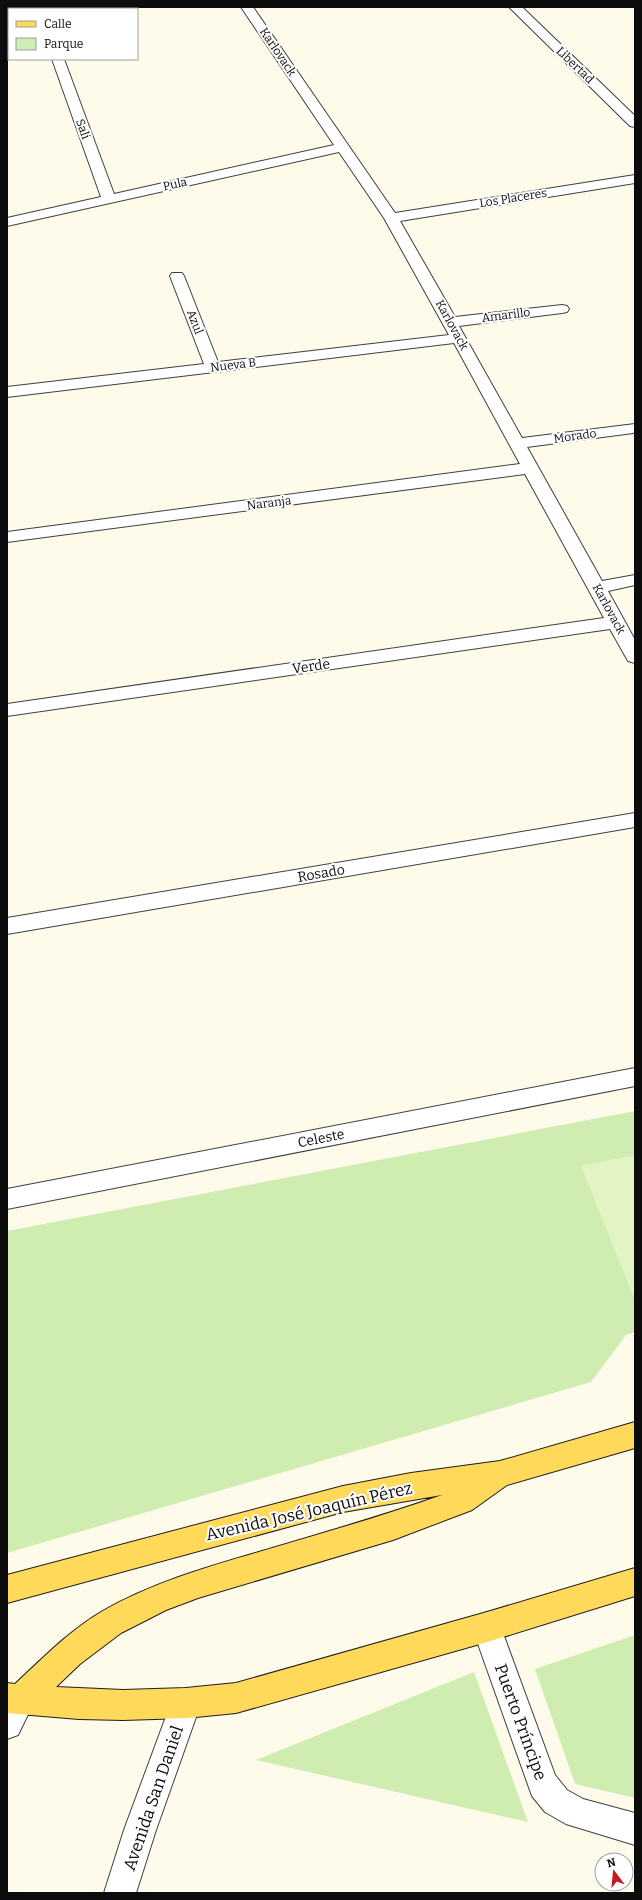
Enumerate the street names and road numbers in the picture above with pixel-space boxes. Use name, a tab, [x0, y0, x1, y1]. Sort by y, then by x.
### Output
street label: Karlovack	[257, 25, 299, 79]
street label: Libertad	[553, 44, 597, 86]
street label: Sali	[73, 117, 93, 141]
street label: Pula	[162, 174, 189, 194]
street label: Los Placeres	[478, 186, 548, 210]
street label: Karlovack	[433, 297, 472, 353]
street label: Amarillo	[481, 305, 531, 325]
street label: Azul	[184, 308, 206, 337]
street label: Nueva B	[209, 355, 257, 375]
street label: Morado	[553, 426, 597, 446]
street label: Naranja	[246, 493, 292, 513]
street label: Karlovack	[590, 581, 629, 637]
street label: Verde	[291, 655, 331, 678]
street label: Rosado	[296, 861, 346, 886]
street label: Celeste	[296, 1126, 346, 1151]
street label: Avenida José Joaquín Pérez	[204, 1477, 414, 1545]
street label: Puerto Príncipe	[490, 1661, 551, 1783]
street label: Avenida San Daniel	[119, 1723, 188, 1873]

